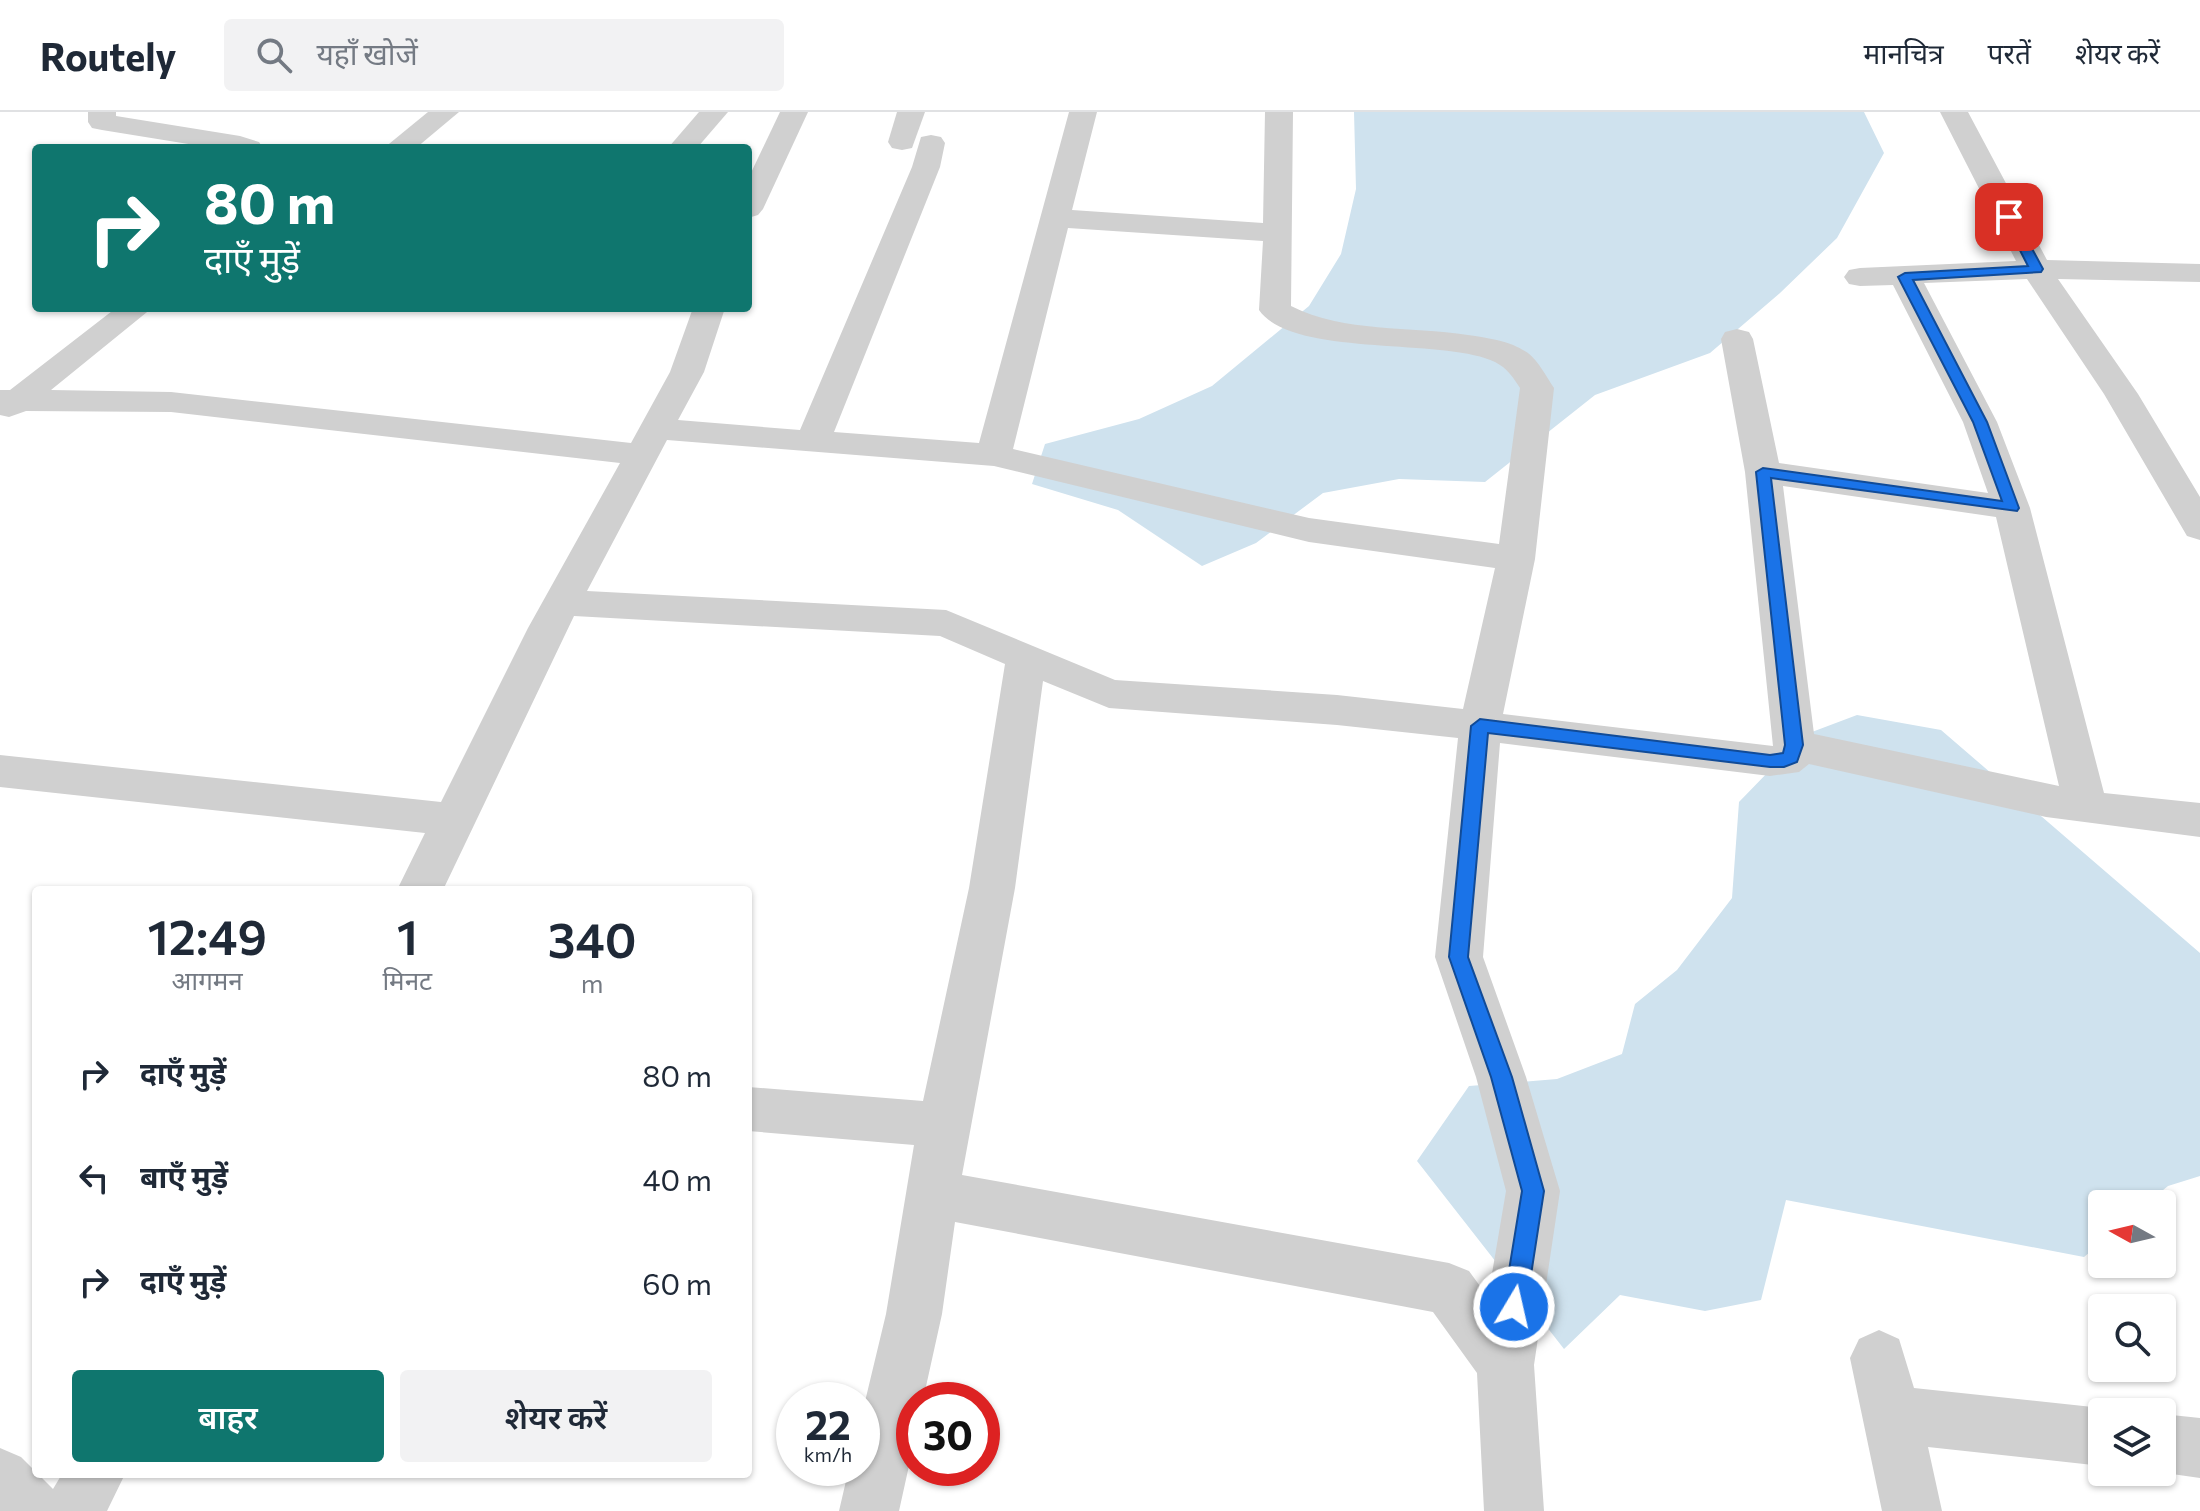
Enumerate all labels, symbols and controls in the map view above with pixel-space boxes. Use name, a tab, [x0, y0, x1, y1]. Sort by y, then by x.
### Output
search box	[224, 19, 784, 91]
text: Routely	[40, 32, 176, 79]
icon: search	[252, 33, 296, 77]
text: यहाँ खोजें	[316, 34, 418, 71]
text: मानचित्र	[1864, 36, 1944, 70]
text: परतें	[1988, 36, 2031, 70]
text: शेयर करें	[2075, 36, 2160, 70]
text: 80 m	[204, 167, 335, 236]
icon: right	[72, 176, 176, 280]
pin	[1975, 183, 2043, 251]
icon: arrive	[1987, 195, 2031, 239]
text: दाएँ मुड़ें	[204, 236, 300, 280]
text: 12:49	[148, 906, 267, 965]
text: 1	[397, 906, 418, 965]
text: 340	[548, 909, 636, 968]
text: आगमन	[172, 964, 243, 995]
text: मिनट	[382, 964, 432, 995]
text: m	[581, 967, 603, 998]
icon: right	[72, 1052, 116, 1096]
text: दाएँ मुड़ें	[140, 1053, 226, 1090]
text: 80 m	[642, 1056, 712, 1093]
icon: left	[72, 1156, 116, 1200]
text: बाएँ मुड़ें	[140, 1157, 228, 1194]
text: 40 m	[643, 1160, 712, 1197]
north arrow	[2088, 1190, 2176, 1278]
map controls	[2088, 1190, 2176, 1486]
icon: right	[72, 1260, 116, 1304]
text: दाएँ मुड़ें	[140, 1261, 226, 1298]
text: 60 m	[642, 1264, 712, 1301]
position arrow	[1472, 1265, 1556, 1349]
button: search	[2088, 1294, 2176, 1382]
button: बाहर	[72, 1370, 384, 1462]
button: शेयर करें	[400, 1370, 712, 1462]
speed limit sign: 30	[896, 1382, 1000, 1486]
button: layers	[2088, 1398, 2176, 1486]
text: 22	[805, 1399, 851, 1448]
text: km/h	[804, 1442, 852, 1466]

